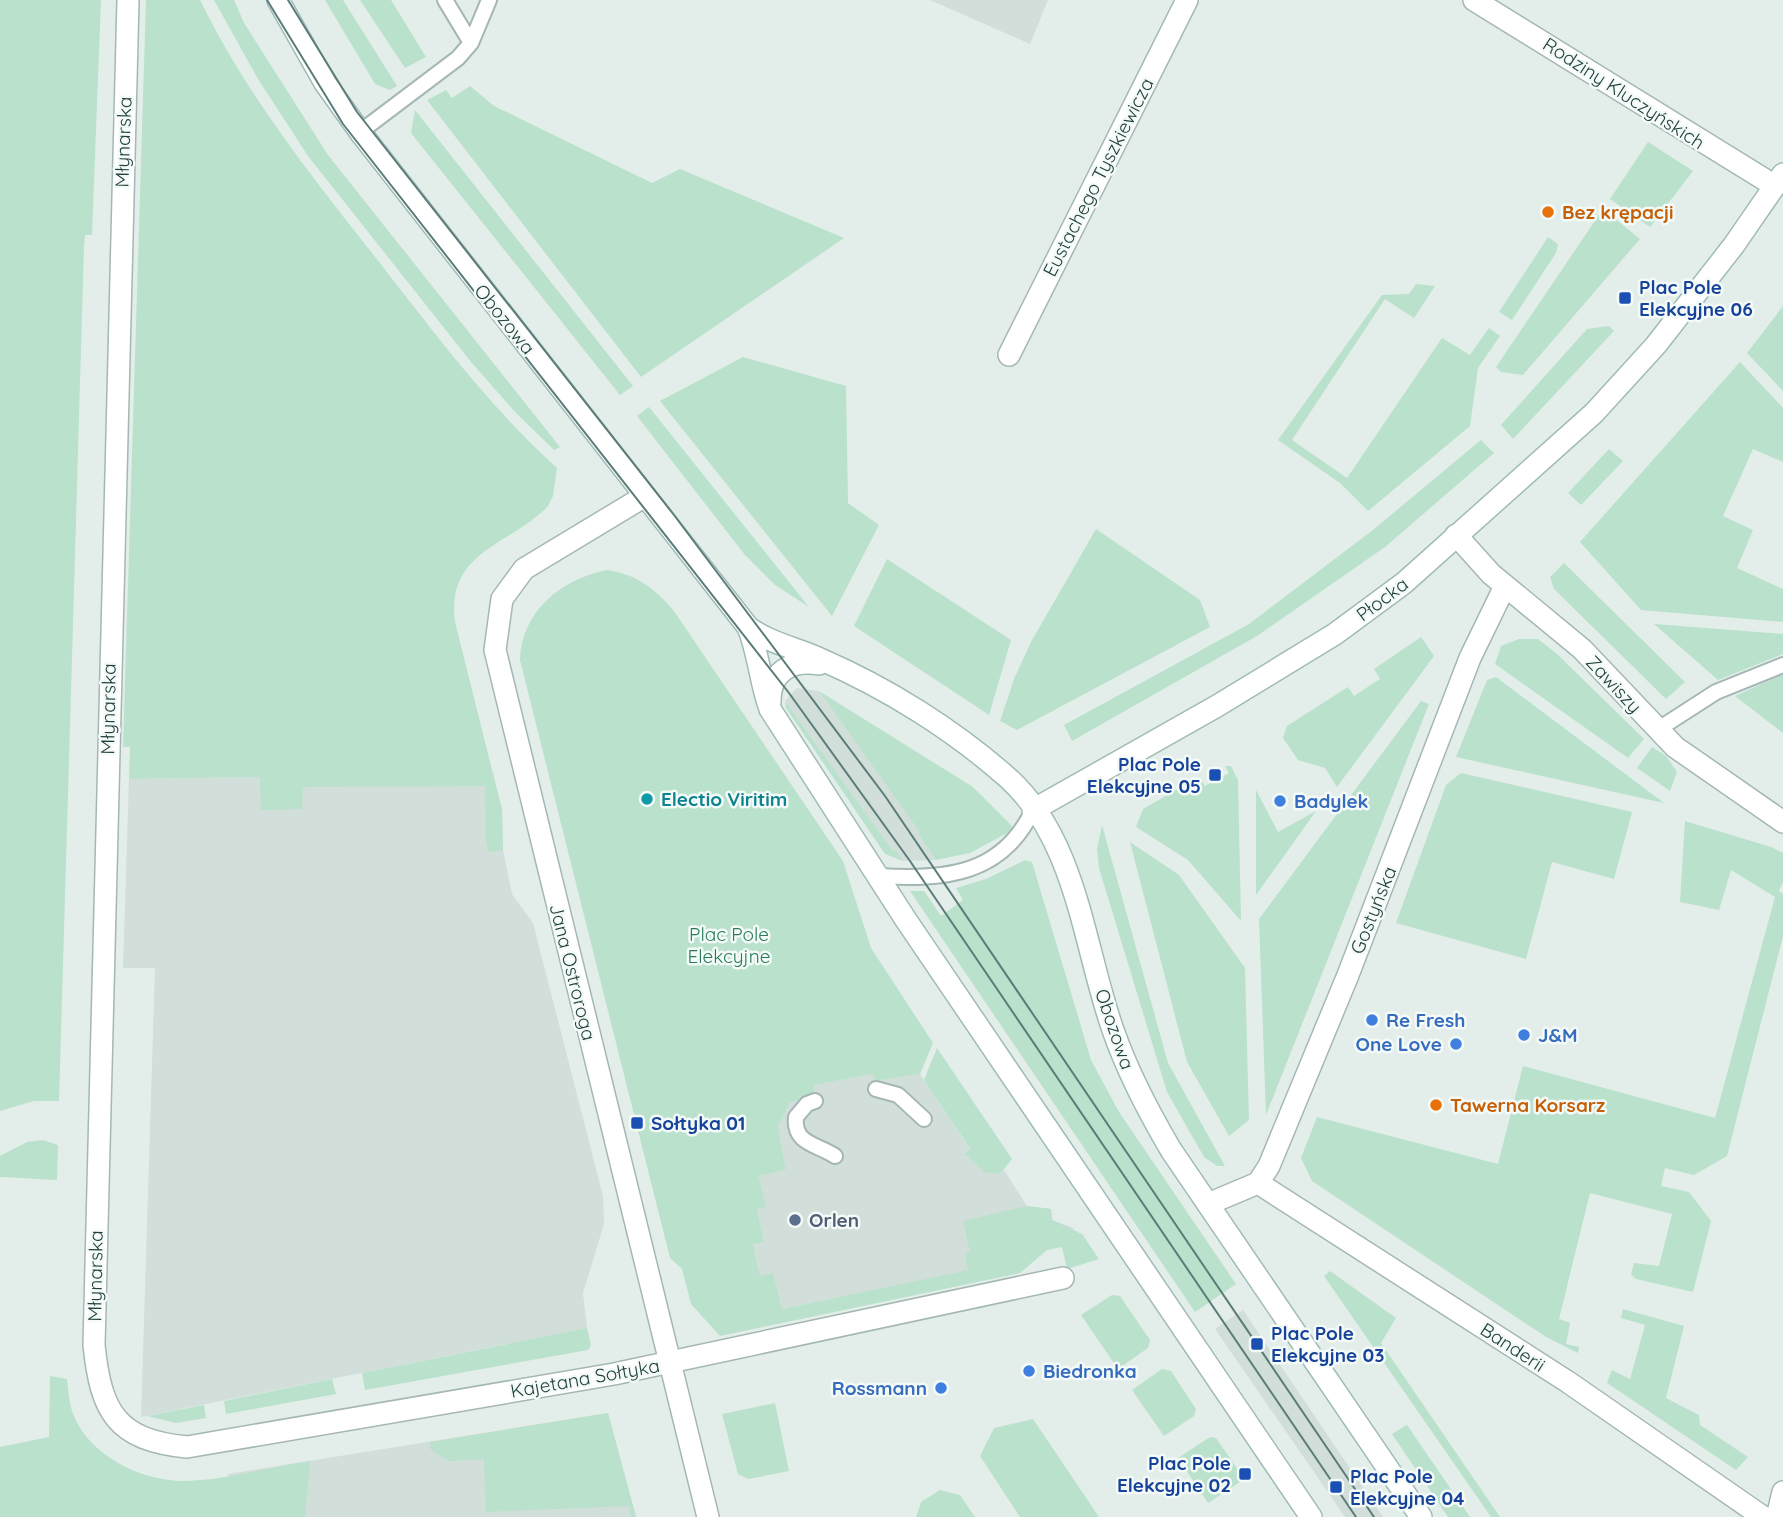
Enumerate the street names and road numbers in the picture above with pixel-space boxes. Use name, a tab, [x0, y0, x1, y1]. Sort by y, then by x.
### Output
street label: Rodziny Kluczyńskich	[1539, 32, 1709, 154]
street label: Eustachego Tyszkiewicza	[1037, 74, 1159, 280]
street label: Młynarska	[109, 96, 137, 188]
street label: Obozowa	[469, 279, 541, 359]
street label: Płocka	[1351, 572, 1413, 626]
street label: Zawiszy	[1581, 650, 1647, 718]
street label: Młynarska	[95, 663, 121, 755]
street label: Gostyńska	[1345, 863, 1401, 957]
street label: Jana Ostroroga	[544, 901, 602, 1043]
street label: Obozowa	[1090, 986, 1140, 1072]
street label: Młynarska	[82, 1230, 108, 1322]
street label: Banderii	[1476, 1317, 1550, 1377]
street label: Kajetana Sołtyka	[508, 1353, 662, 1403]

